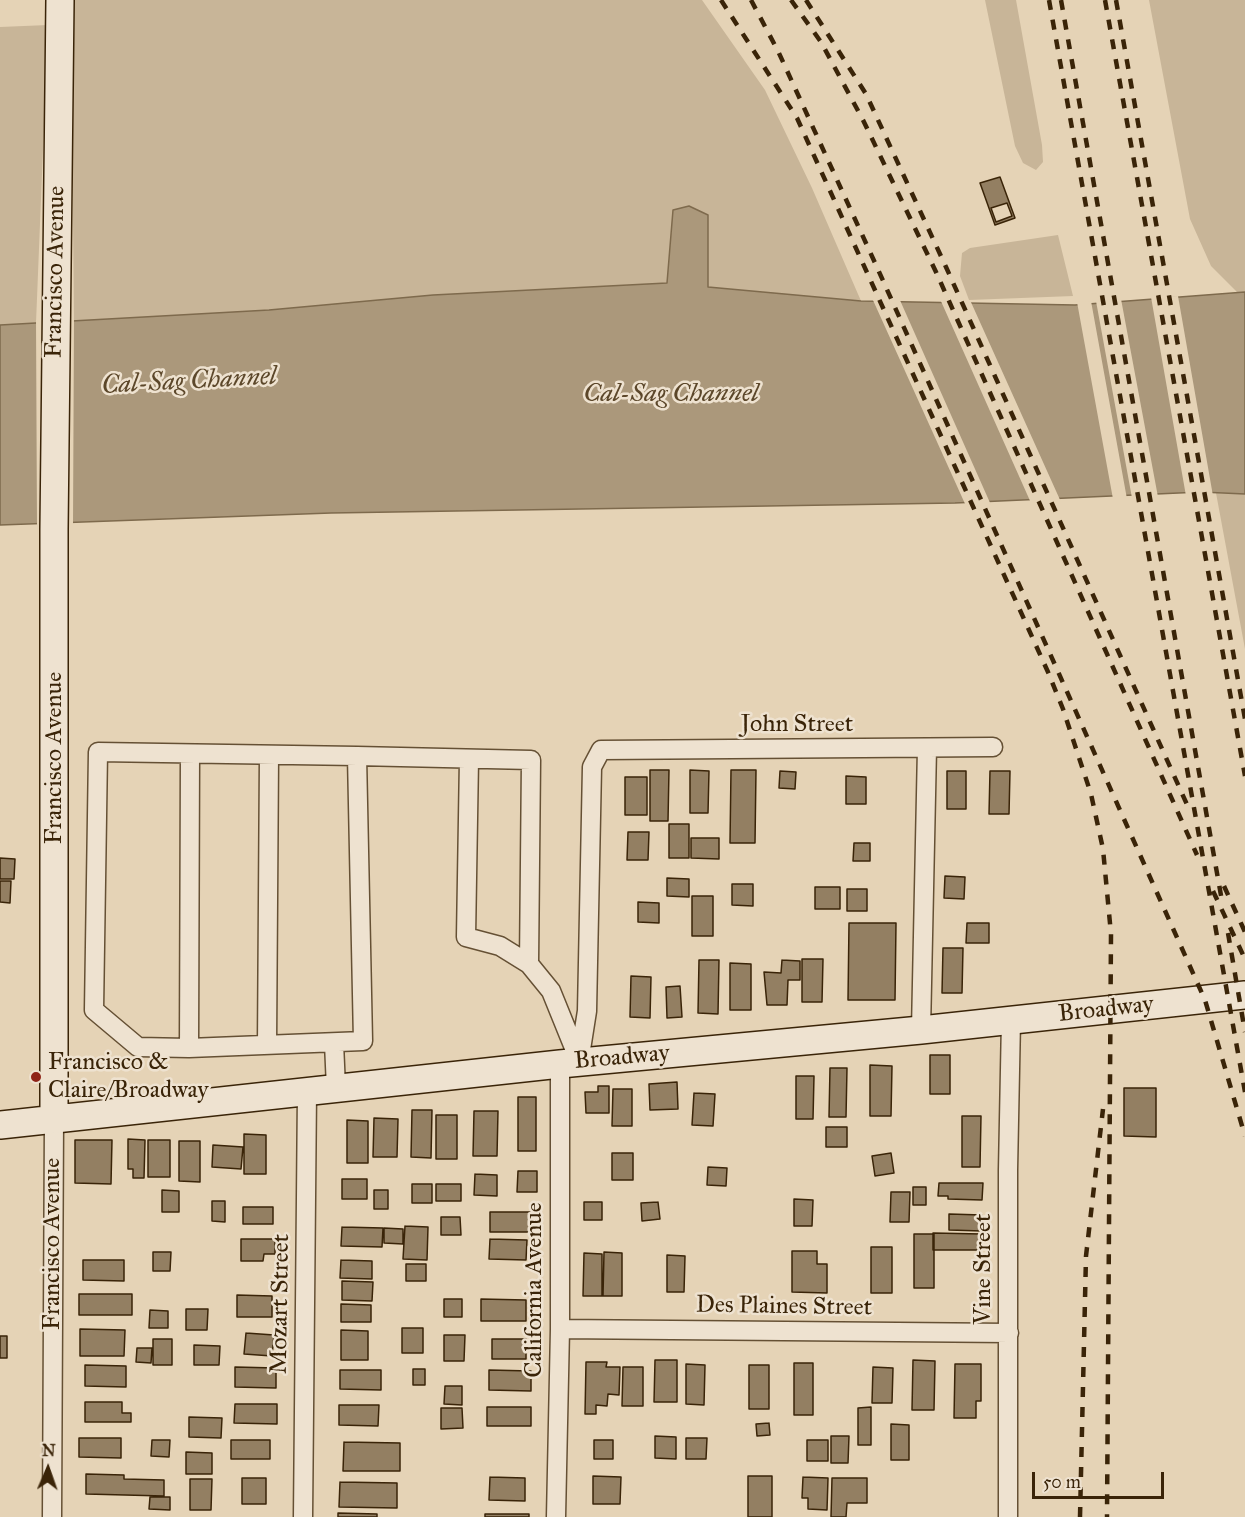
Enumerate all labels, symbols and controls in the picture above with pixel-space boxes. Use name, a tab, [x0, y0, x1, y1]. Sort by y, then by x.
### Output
street label: Francisco Avenue	[40, 186, 72, 358]
water label: Cal-Sag Channel	[101, 362, 277, 402]
water label: Cal-Sag Channel	[583, 379, 759, 411]
street label: Francisco Avenue	[41, 672, 69, 844]
street label: John Street	[741, 711, 853, 739]
street label: Broadway	[1057, 991, 1155, 1029]
street label: Broadway	[573, 1039, 671, 1077]
place label: Francisco & Claire/Broadway	[48, 1049, 209, 1105]
marker: Francisco & Claire/Broadway	[29, 1070, 43, 1084]
street label: Francisco Avenue	[39, 1158, 67, 1330]
street label: California Avenue	[521, 1202, 549, 1378]
street label: Vine Street	[970, 1213, 998, 1325]
street label: Mozart Street	[265, 1234, 297, 1374]
street label: Des Plaines Street	[696, 1291, 872, 1323]
north arrow	[18, 1439, 78, 1499]
text: N	[42, 1441, 56, 1460]
scale bar	[1035, 1460, 1167, 1498]
text: 50 m	[1043, 1471, 1081, 1493]

